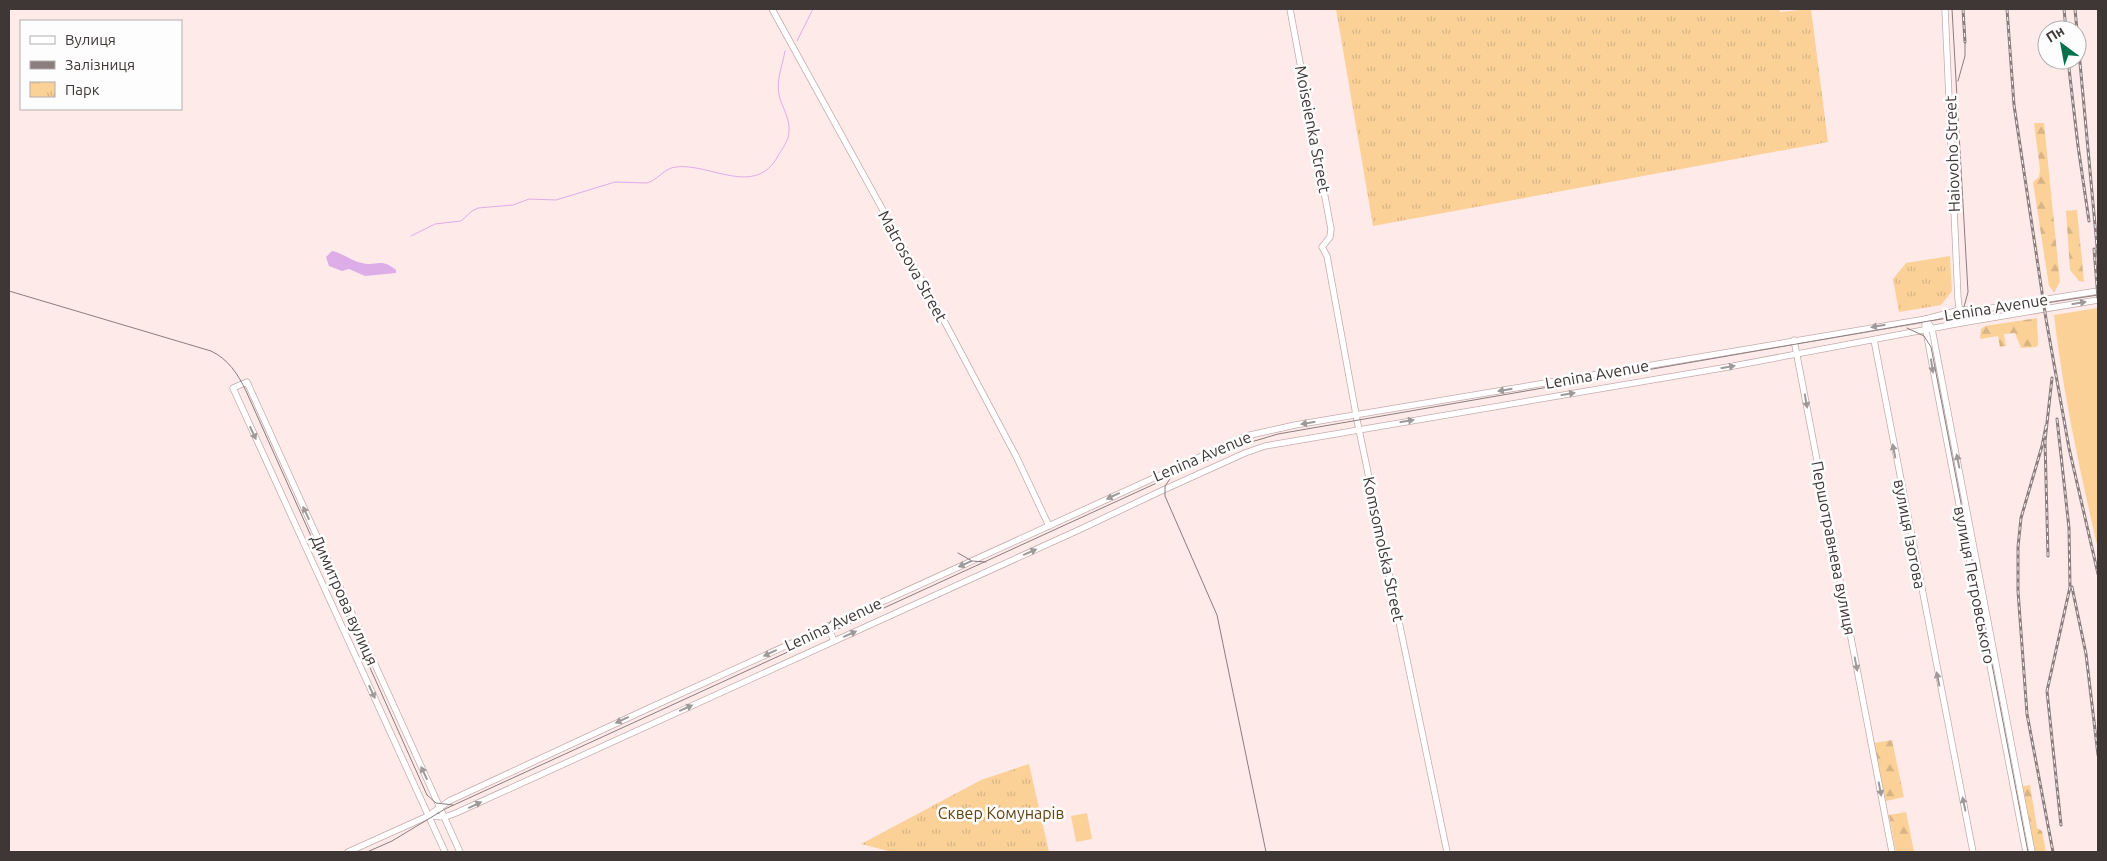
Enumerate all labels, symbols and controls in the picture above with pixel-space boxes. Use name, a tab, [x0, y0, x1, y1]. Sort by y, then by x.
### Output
legend	[20, 20, 182, 110]
north arrow	[2037, 20, 2087, 70]
text: Пн	[2043, 22, 2067, 46]
text: Вулиця	[65, 31, 116, 48]
text: Залізниця	[65, 56, 135, 73]
street label: Moiseienka Street	[1292, 64, 1334, 195]
text: Парк	[65, 81, 100, 98]
street label: Haiovoho Street	[1941, 95, 1963, 213]
street label: Matrosova Street	[875, 207, 951, 325]
street label: Lenina Avenue	[1943, 290, 2049, 324]
one-way arrow	[2071, 299, 2087, 307]
one-way arrow	[1870, 322, 1886, 330]
street label: Lenina Avenue	[1544, 356, 1650, 392]
one-way arrow	[1929, 359, 1937, 375]
one-way arrow	[1720, 363, 1735, 371]
one-way arrow	[1496, 386, 1512, 394]
one-way arrow	[1560, 390, 1576, 398]
one-way arrow	[1803, 394, 1811, 410]
one-way arrow	[1400, 416, 1416, 424]
one-way arrow	[1300, 420, 1316, 428]
one-way arrow	[249, 425, 257, 440]
street label: Lenina Avenue	[1150, 427, 1254, 485]
one-way arrow	[1890, 442, 1898, 458]
one-way arrow	[1953, 452, 1961, 468]
street label: Першотравнева вулиця	[1808, 459, 1860, 637]
street label: Komsomolska Street	[1360, 475, 1408, 624]
street label: вулиця Ізотова	[1891, 478, 1929, 590]
one-way arrow	[1106, 492, 1120, 500]
street label: вулиця Петровського	[1951, 505, 1999, 665]
one-way arrow	[301, 506, 310, 521]
street label: Димитрова вулиця	[308, 532, 382, 668]
one-way arrow	[1023, 548, 1037, 556]
one-way arrow	[958, 560, 972, 568]
street label: Lenina Avenue	[782, 594, 884, 654]
one-way arrow	[843, 629, 857, 637]
one-way arrow	[763, 649, 777, 657]
one-way arrow	[1852, 657, 1860, 672]
one-way arrow	[1934, 671, 1942, 687]
one-way arrow	[368, 685, 376, 699]
one-way arrow	[679, 704, 693, 712]
one-way arrow	[615, 717, 629, 725]
one-way arrow	[420, 766, 428, 780]
one-way arrow	[1876, 782, 1884, 797]
one-way arrow	[1959, 796, 1967, 812]
one-way arrow	[468, 800, 482, 808]
park label: Сквер Комунарів	[938, 804, 1064, 822]

